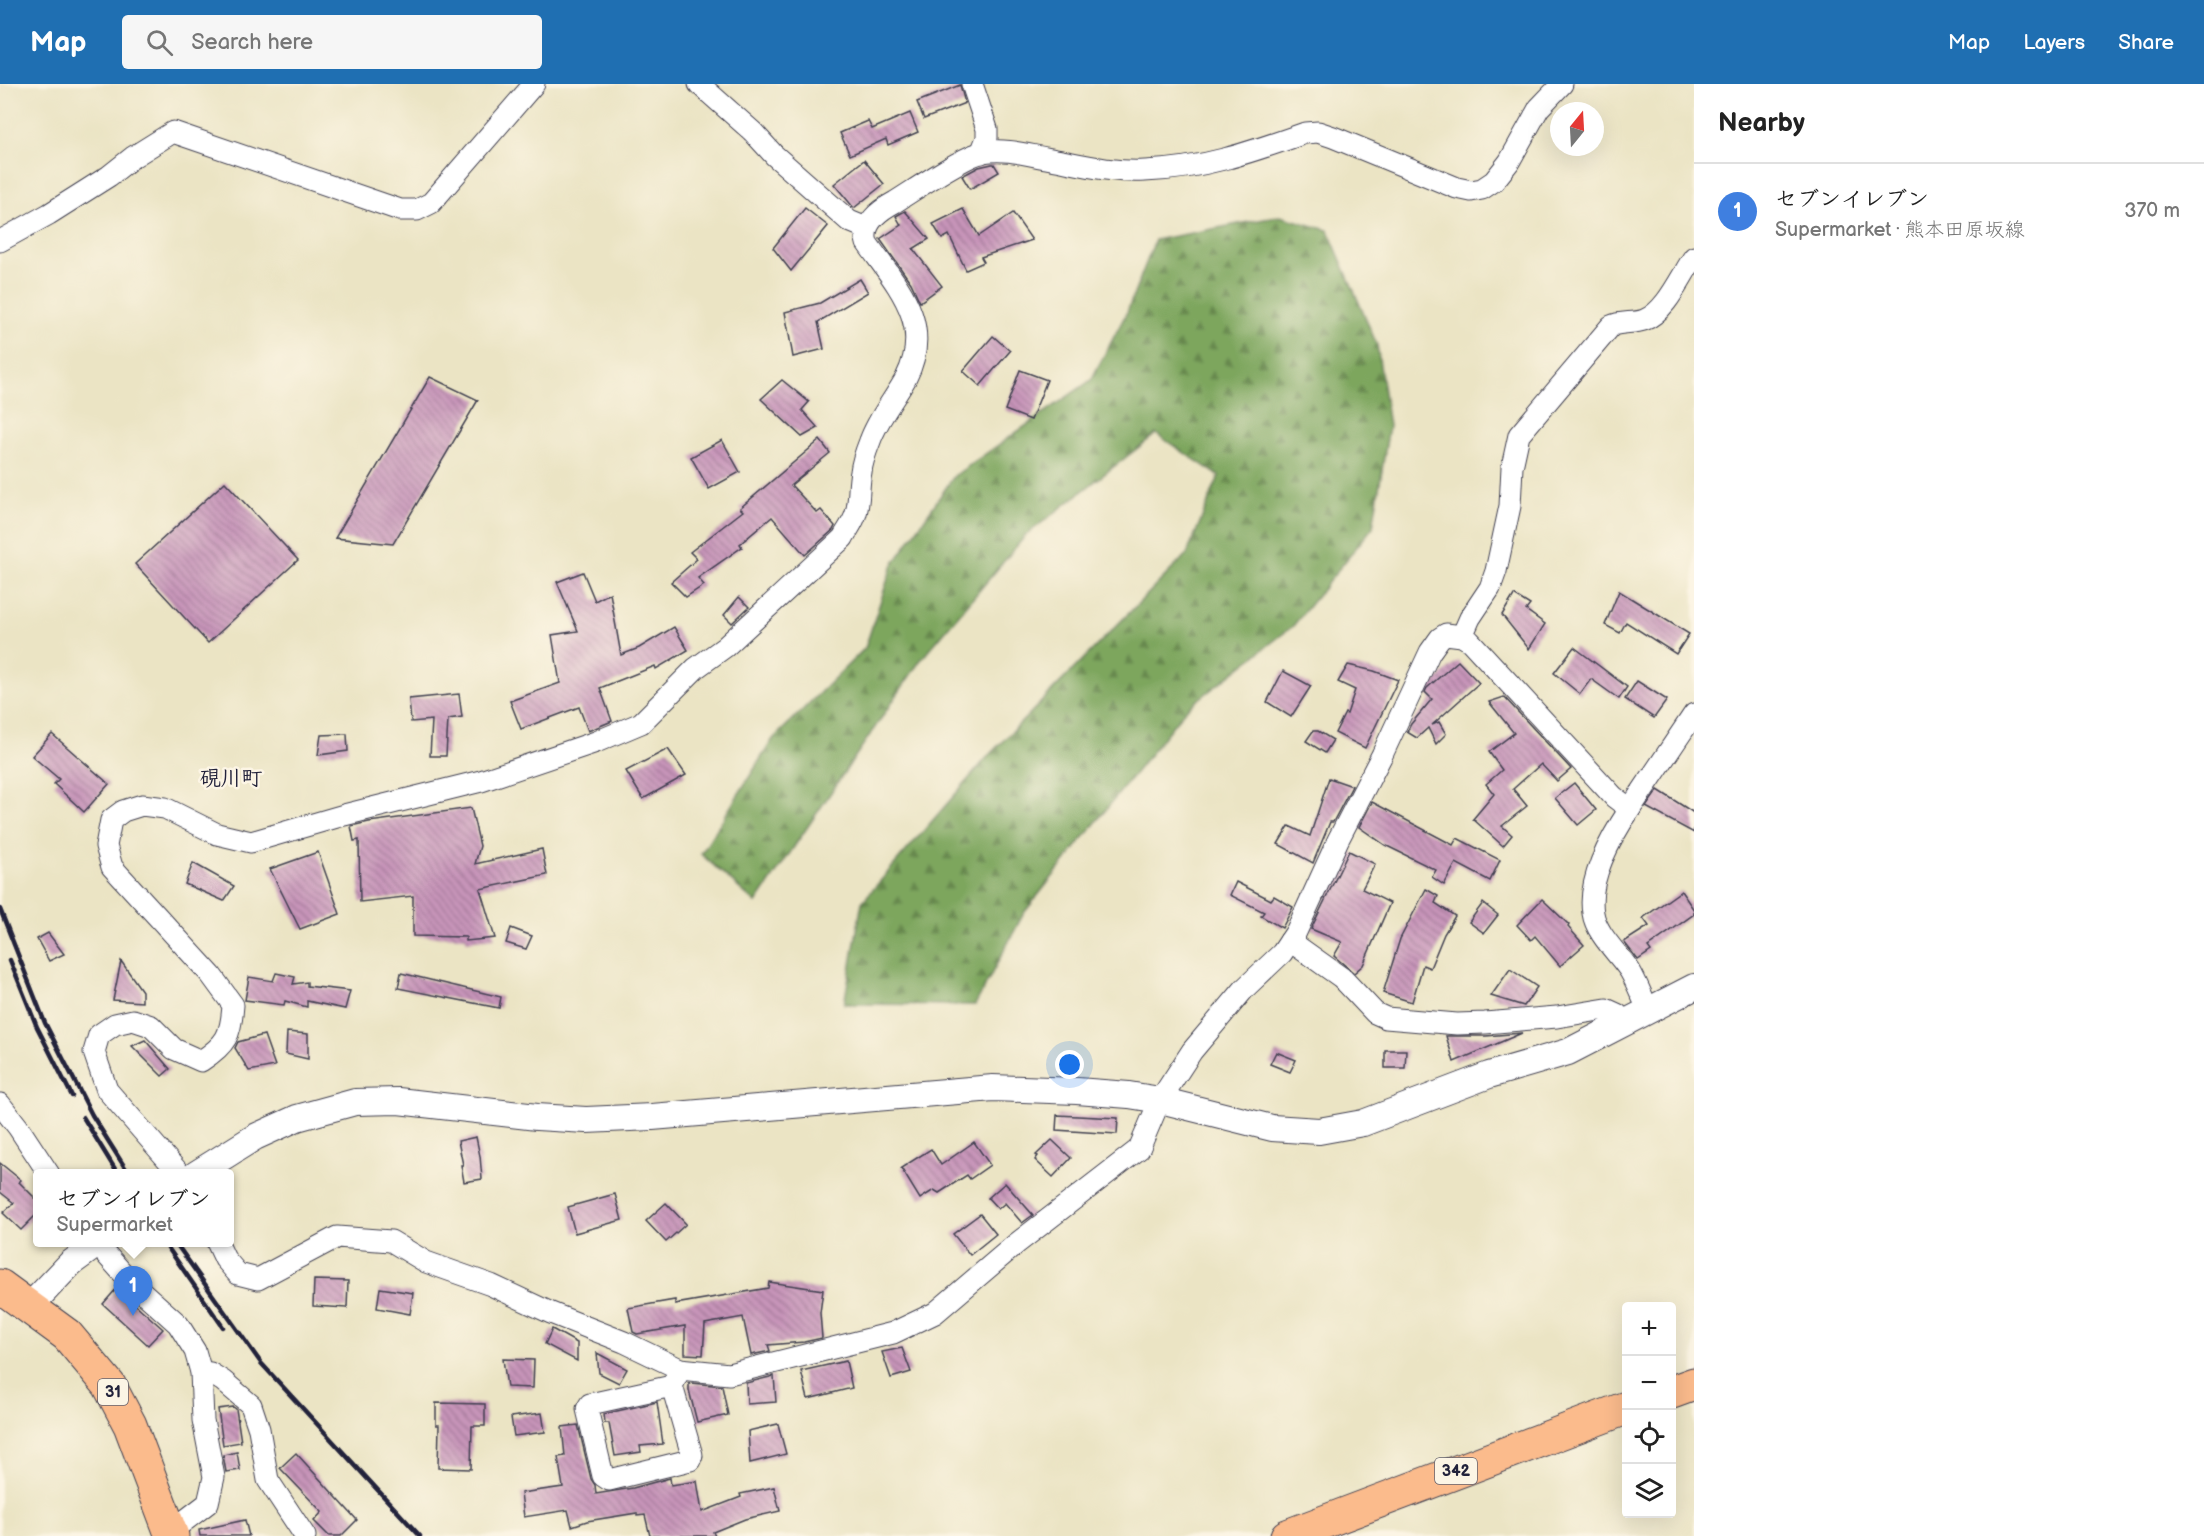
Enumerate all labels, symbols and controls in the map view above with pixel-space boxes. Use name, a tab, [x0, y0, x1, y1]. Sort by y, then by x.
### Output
search box	[122, 15, 542, 69]
text: Map	[30, 26, 86, 59]
icon: search	[143, 26, 176, 59]
text: Search here	[191, 29, 313, 56]
text: Map	[1948, 30, 1990, 55]
text: Layers	[2023, 30, 2085, 55]
text: Share	[2118, 30, 2174, 55]
north arrow	[1550, 102, 1604, 156]
text: Nearby	[1718, 108, 1805, 139]
text: セブンイレブン	[1775, 186, 1929, 213]
text: 1	[1733, 199, 1742, 223]
text: 370 m	[2124, 199, 2180, 223]
text: Supermarket · 熊本田原坂線	[1775, 218, 2025, 242]
district label: 硯川町	[200, 766, 263, 791]
your location	[1055, 1050, 1084, 1079]
popup	[33, 1169, 234, 1247]
text: セブンイレブン	[56, 1186, 211, 1213]
text: Supermarket	[56, 1213, 173, 1237]
pin: 1	[114, 1266, 152, 1316]
map controls	[1622, 1302, 1676, 1518]
button: +	[1622, 1302, 1676, 1356]
button: −	[1622, 1356, 1676, 1410]
road number: 31	[98, 1379, 128, 1405]
button: locate	[1622, 1410, 1676, 1464]
road number: 342	[1435, 1458, 1477, 1484]
button: layers	[1622, 1464, 1676, 1518]

